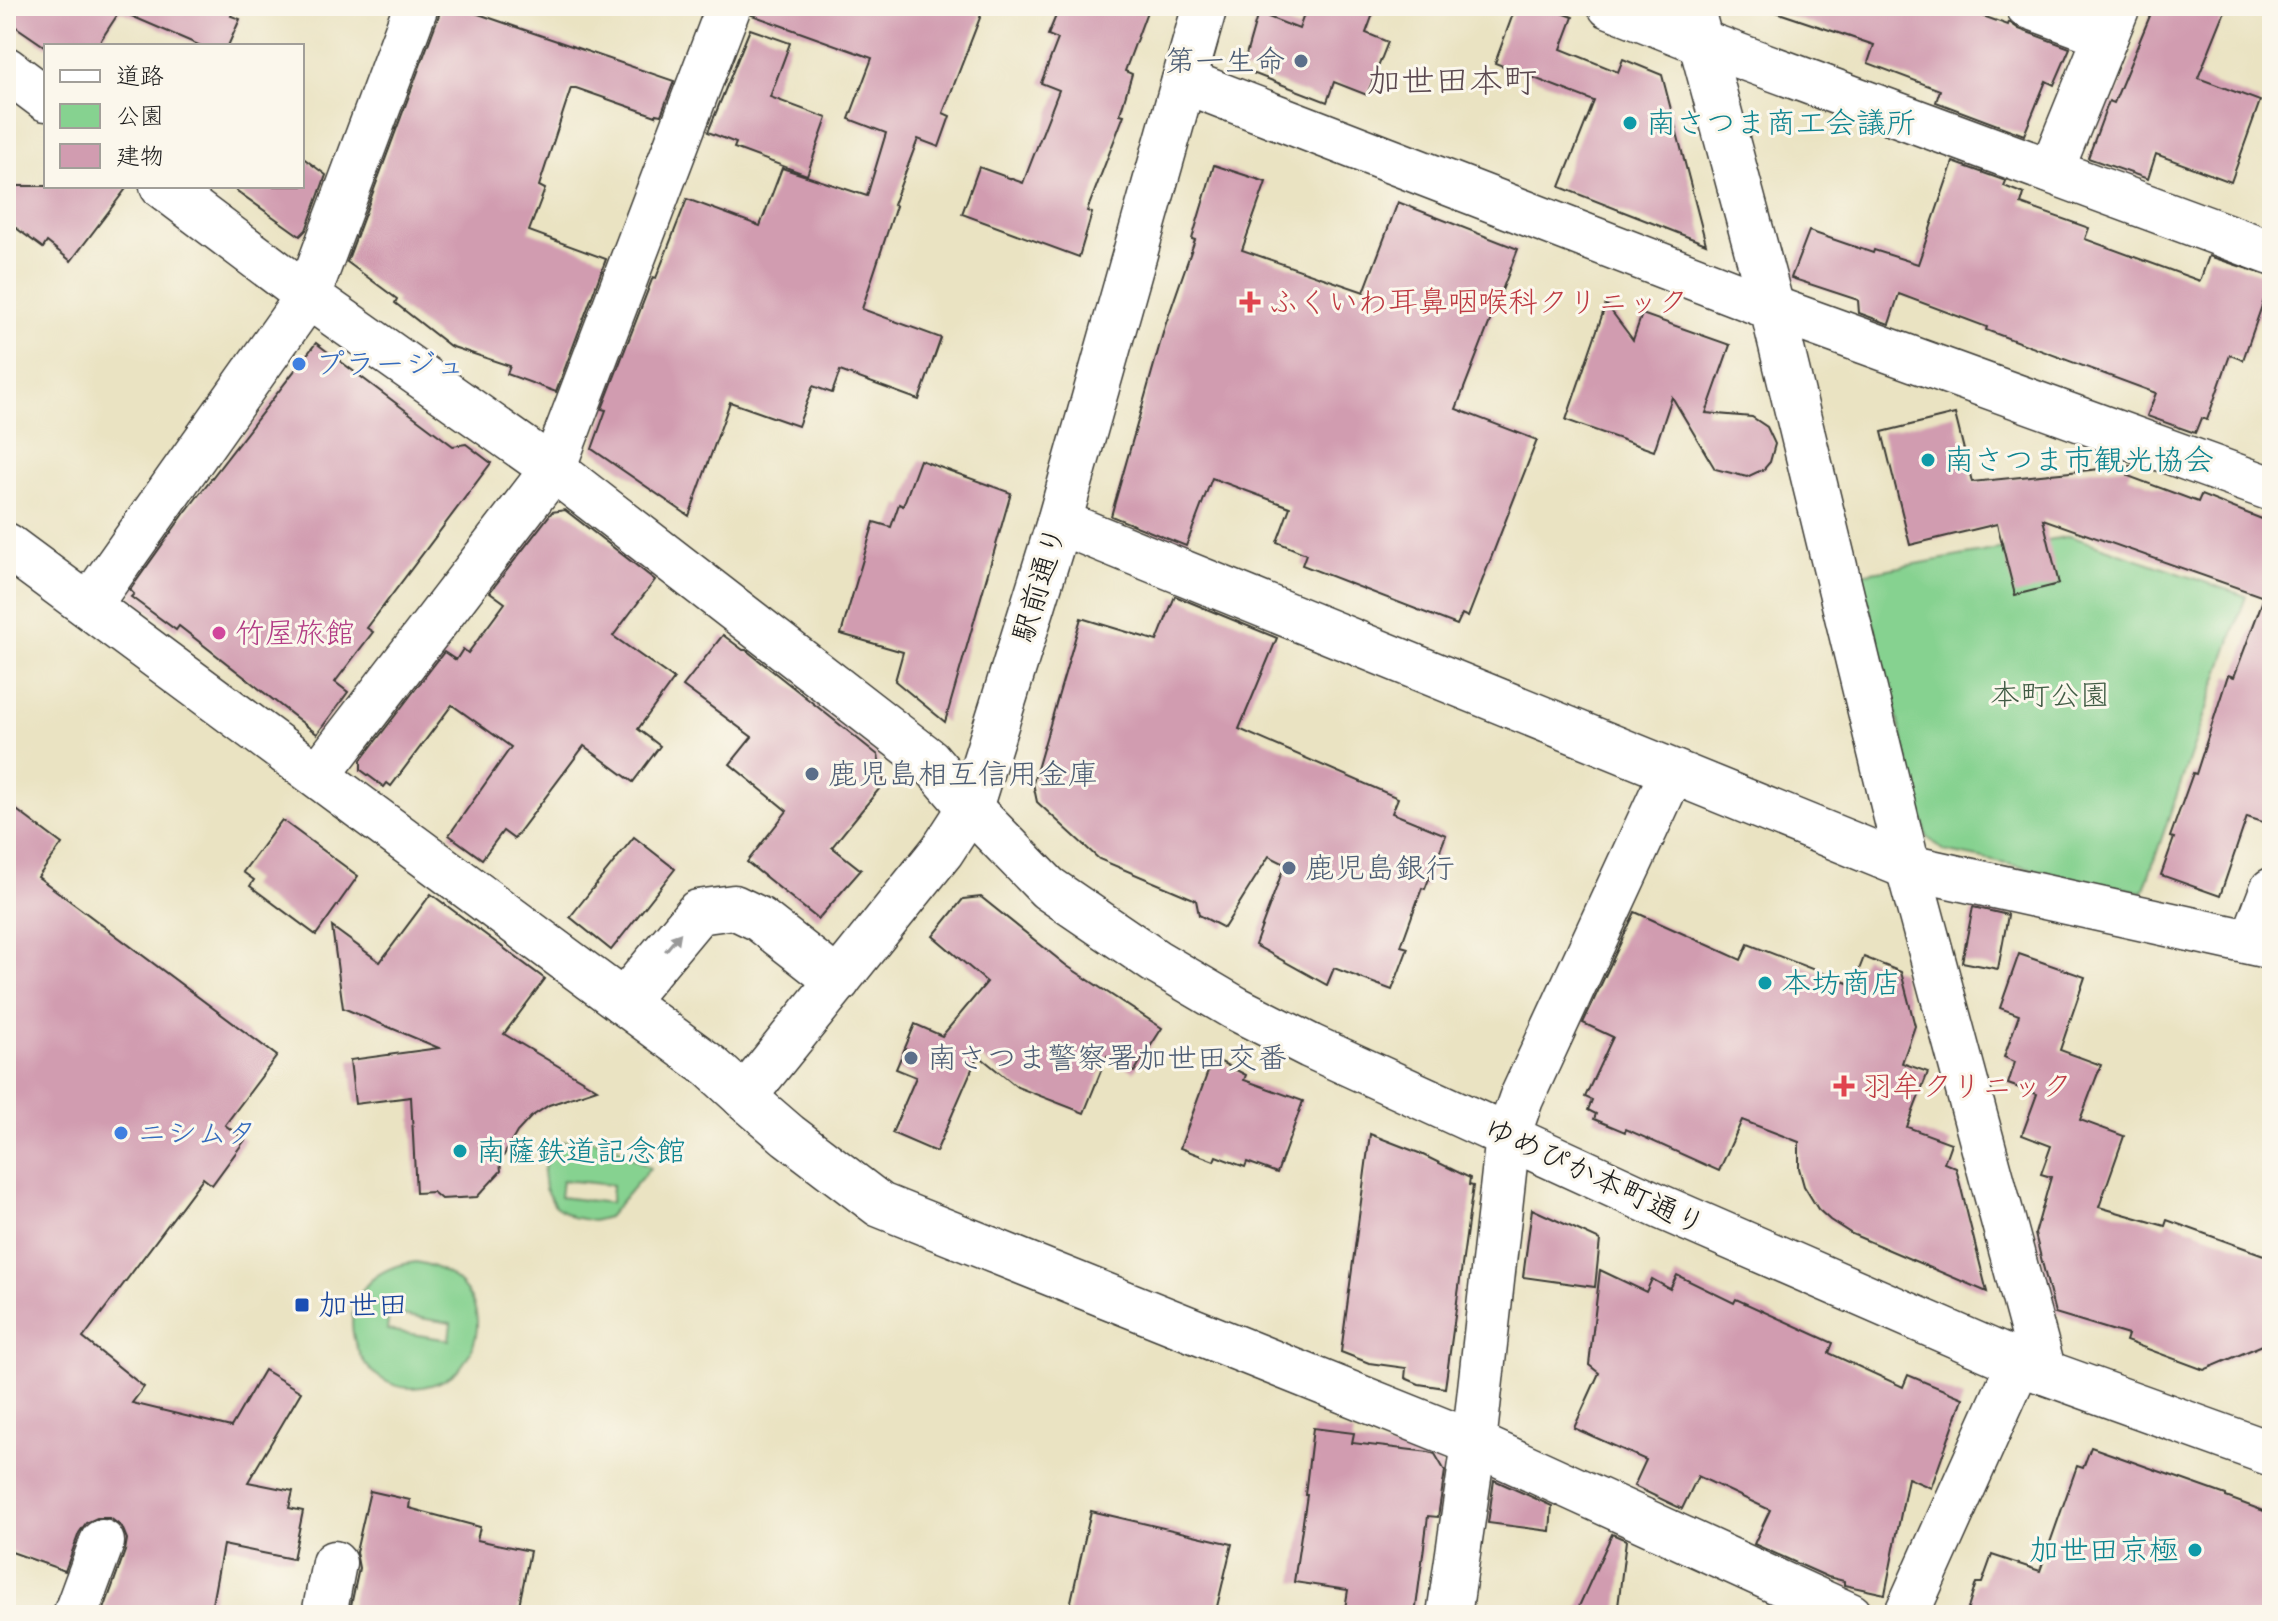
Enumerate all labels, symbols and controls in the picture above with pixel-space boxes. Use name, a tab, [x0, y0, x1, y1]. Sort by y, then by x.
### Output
place label: 第一生命	[1165, 34, 1285, 88]
legend	[44, 44, 304, 188]
district label: 加世田本町	[1367, 51, 1537, 111]
marker: 第一生命	[1292, 52, 1310, 70]
text: 道路	[116, 55, 164, 97]
text: 公園	[116, 95, 164, 137]
place label: 南さつま商工会議所	[1646, 96, 1916, 150]
marker: 南さつま商工会議所	[1621, 114, 1639, 132]
text: 建物	[116, 135, 164, 177]
place label: ふくいわ耳鼻咽喉科クリニック	[1268, 275, 1688, 329]
marker: ふくいわ耳鼻咽喉科クリニック	[1239, 291, 1261, 313]
place label: プラージュ	[315, 337, 466, 391]
marker: プラージュ	[290, 355, 308, 373]
place label: 南さつま市観光協会	[1944, 433, 2214, 487]
marker: 南さつま市観光協会	[1919, 451, 1937, 469]
street label: 駅前通り	[996, 519, 1082, 649]
place label: 竹屋旅館	[235, 606, 355, 660]
marker: 竹屋旅館	[210, 624, 228, 642]
park label: 本町公園	[1990, 668, 2110, 722]
place label: 鹿児島相互信用金庫	[828, 747, 1098, 801]
marker: 鹿児島相互信用金庫	[803, 765, 821, 783]
place label: 鹿児島銀行	[1305, 841, 1455, 895]
marker: 鹿児島銀行	[1280, 859, 1298, 877]
one-way arrow	[664, 932, 681, 952]
place label: 本坊商店	[1781, 956, 1901, 1010]
marker: 本坊商店	[1756, 974, 1774, 992]
place label: 南さつま警察署加世田交番	[927, 1031, 1287, 1085]
marker: 南さつま警察署加世田交番	[902, 1049, 920, 1067]
place label: 羽牟クリニック	[1862, 1059, 2072, 1113]
marker: 羽牟クリニック	[1833, 1075, 1855, 1097]
street label: ゆめぴか本町通り	[1475, 1101, 1715, 1251]
place label: ニシムタ	[137, 1106, 257, 1160]
marker: ニシムタ	[112, 1124, 130, 1142]
place label: 南薩鉄道記念館	[476, 1124, 686, 1178]
marker: 南薩鉄道記念館	[451, 1142, 469, 1160]
place label: 加世田	[318, 1278, 408, 1332]
marker: 加世田	[293, 1296, 311, 1314]
place label: 加世田京極	[2029, 1523, 2179, 1577]
marker: 加世田京極	[2186, 1541, 2204, 1559]

